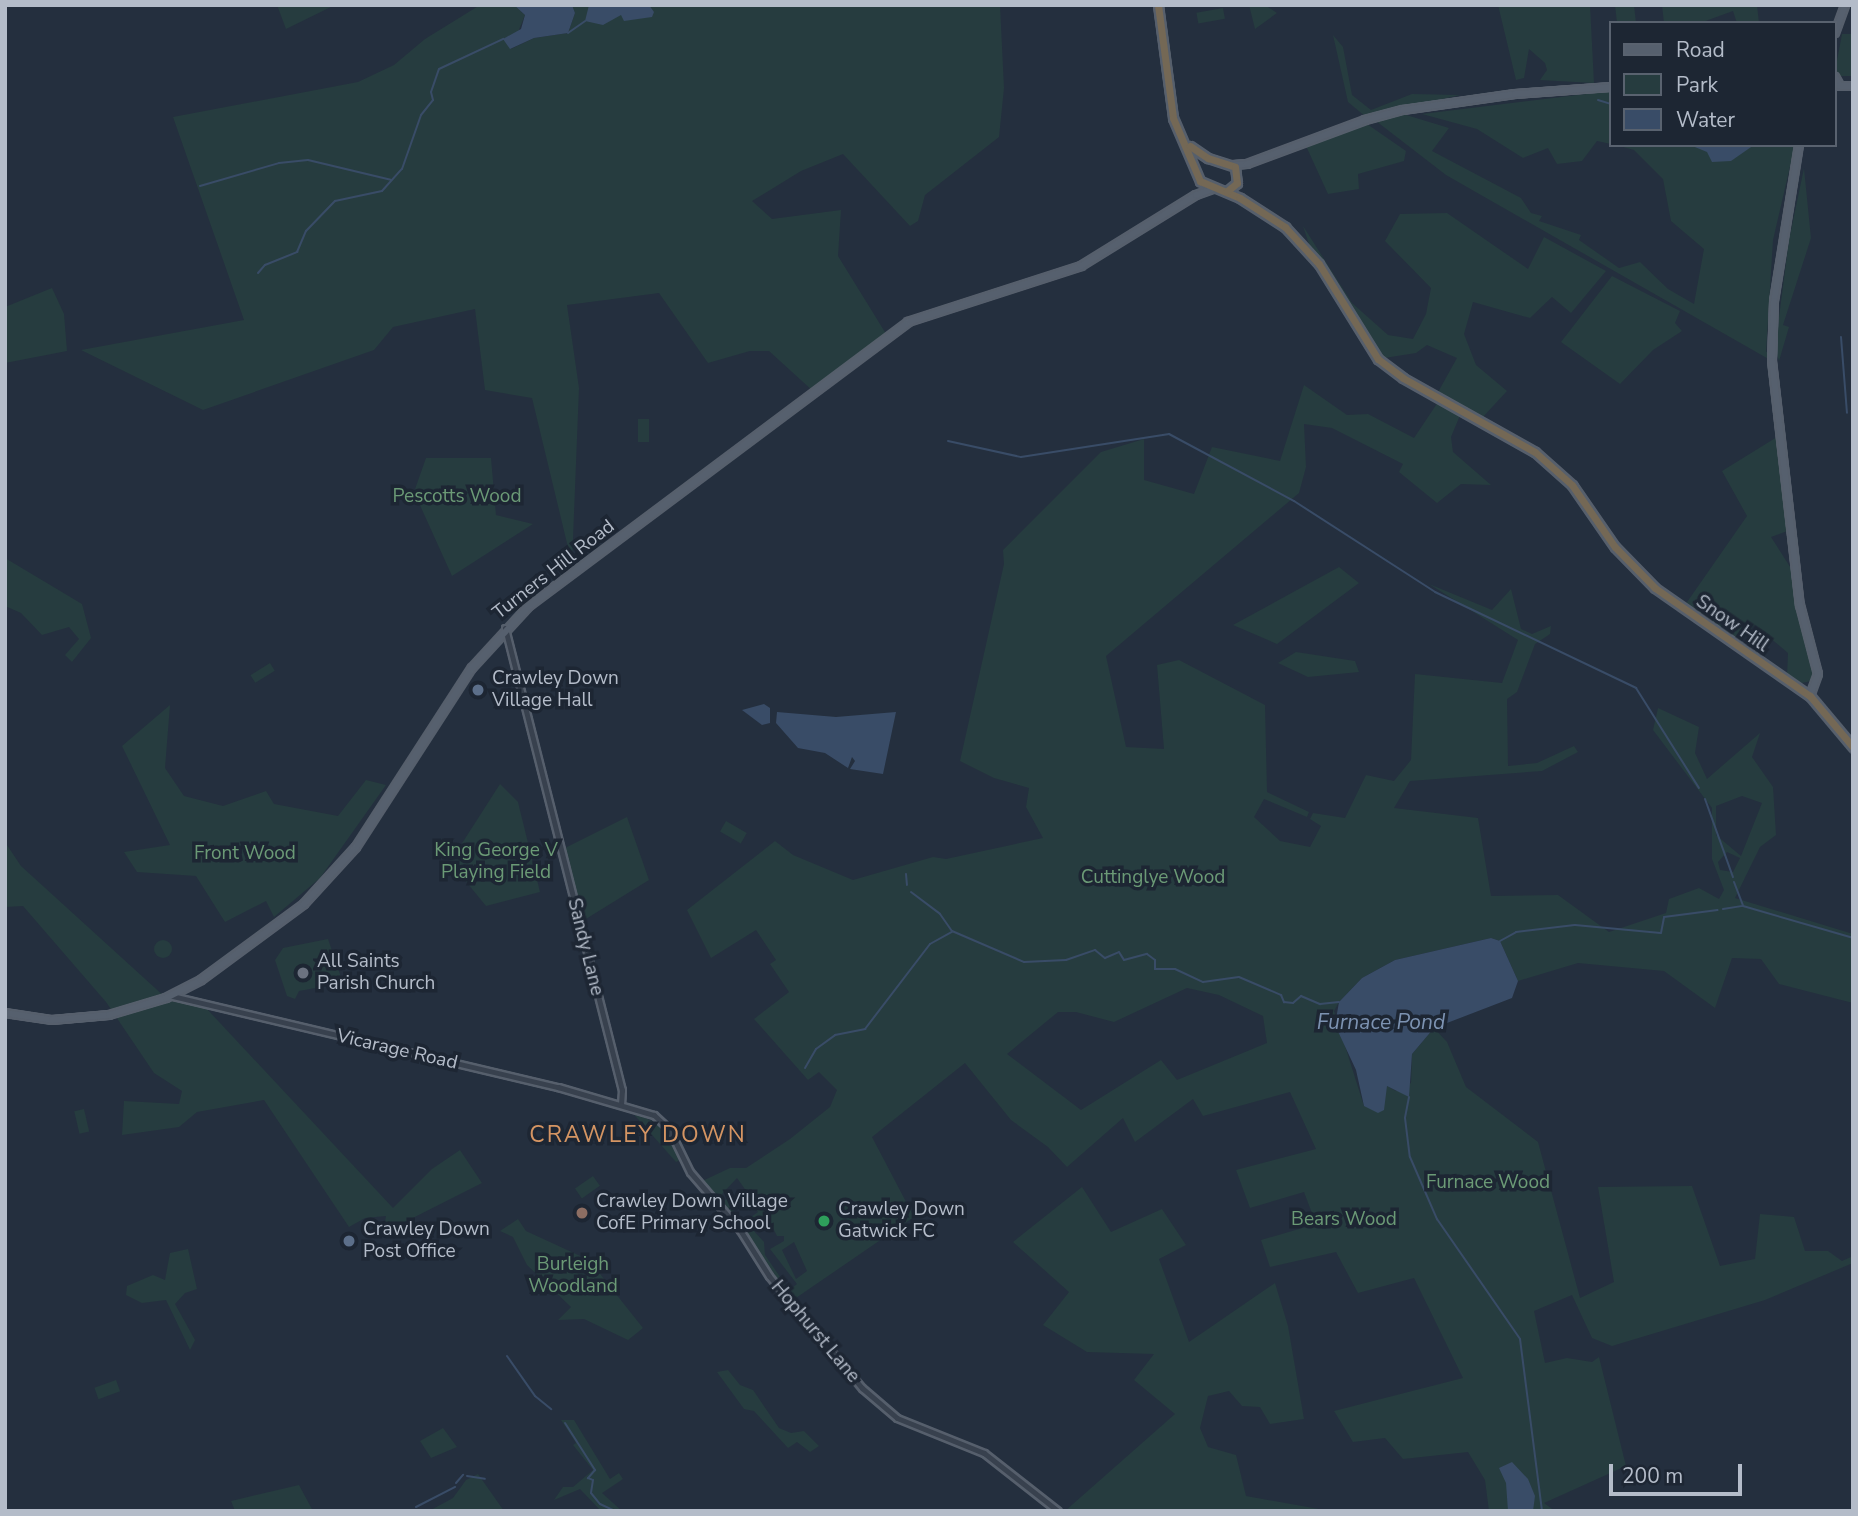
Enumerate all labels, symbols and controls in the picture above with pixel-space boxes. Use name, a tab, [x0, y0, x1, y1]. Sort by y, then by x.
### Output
legend	[1610, 21, 1837, 147]
text: Road	[1676, 36, 1725, 64]
text: Park	[1676, 71, 1718, 99]
text: Water	[1676, 106, 1735, 134]
park label: Pescotts Wood	[392, 486, 522, 508]
street label: Turners Hill Road	[489, 515, 619, 625]
street label: Snow Hill	[1691, 591, 1773, 657]
place label: Crawley Down Village Hall	[492, 668, 619, 712]
marker: Crawley Down Village Hall	[470, 682, 486, 698]
park label: King George V Playing Field	[434, 840, 558, 884]
park label: Front Wood	[194, 843, 296, 865]
park label: Cuttinglye Wood	[1081, 867, 1225, 889]
street label: Sandy Lane	[562, 896, 608, 998]
place label: All Saints Parish Church	[317, 951, 435, 995]
marker: All Saints Parish Church	[295, 965, 311, 981]
water label: Furnace Pond	[1317, 1009, 1445, 1035]
street label: Vicarage Road	[334, 1025, 460, 1075]
district label: CRAWLEY DOWN	[531, 1121, 745, 1149]
park label: Furnace Wood	[1426, 1172, 1550, 1194]
place label: Crawley Down Village CofE Primary School	[596, 1191, 788, 1235]
place label: Crawley Down Gatwick FC	[838, 1199, 965, 1243]
marker: Crawley Down Village CofE Primary School	[574, 1205, 590, 1221]
park label: Bears Wood	[1291, 1209, 1397, 1231]
marker: Crawley Down Gatwick FC	[816, 1213, 832, 1229]
place label: Crawley Down Post Office	[363, 1219, 490, 1263]
marker: Crawley Down Post Office	[341, 1233, 357, 1249]
park label: Burleigh Woodland	[528, 1254, 618, 1298]
street label: Hophurst Lane	[766, 1276, 864, 1388]
scale bar	[1613, 1450, 1746, 1494]
text: 200 m	[1622, 1462, 1683, 1490]

